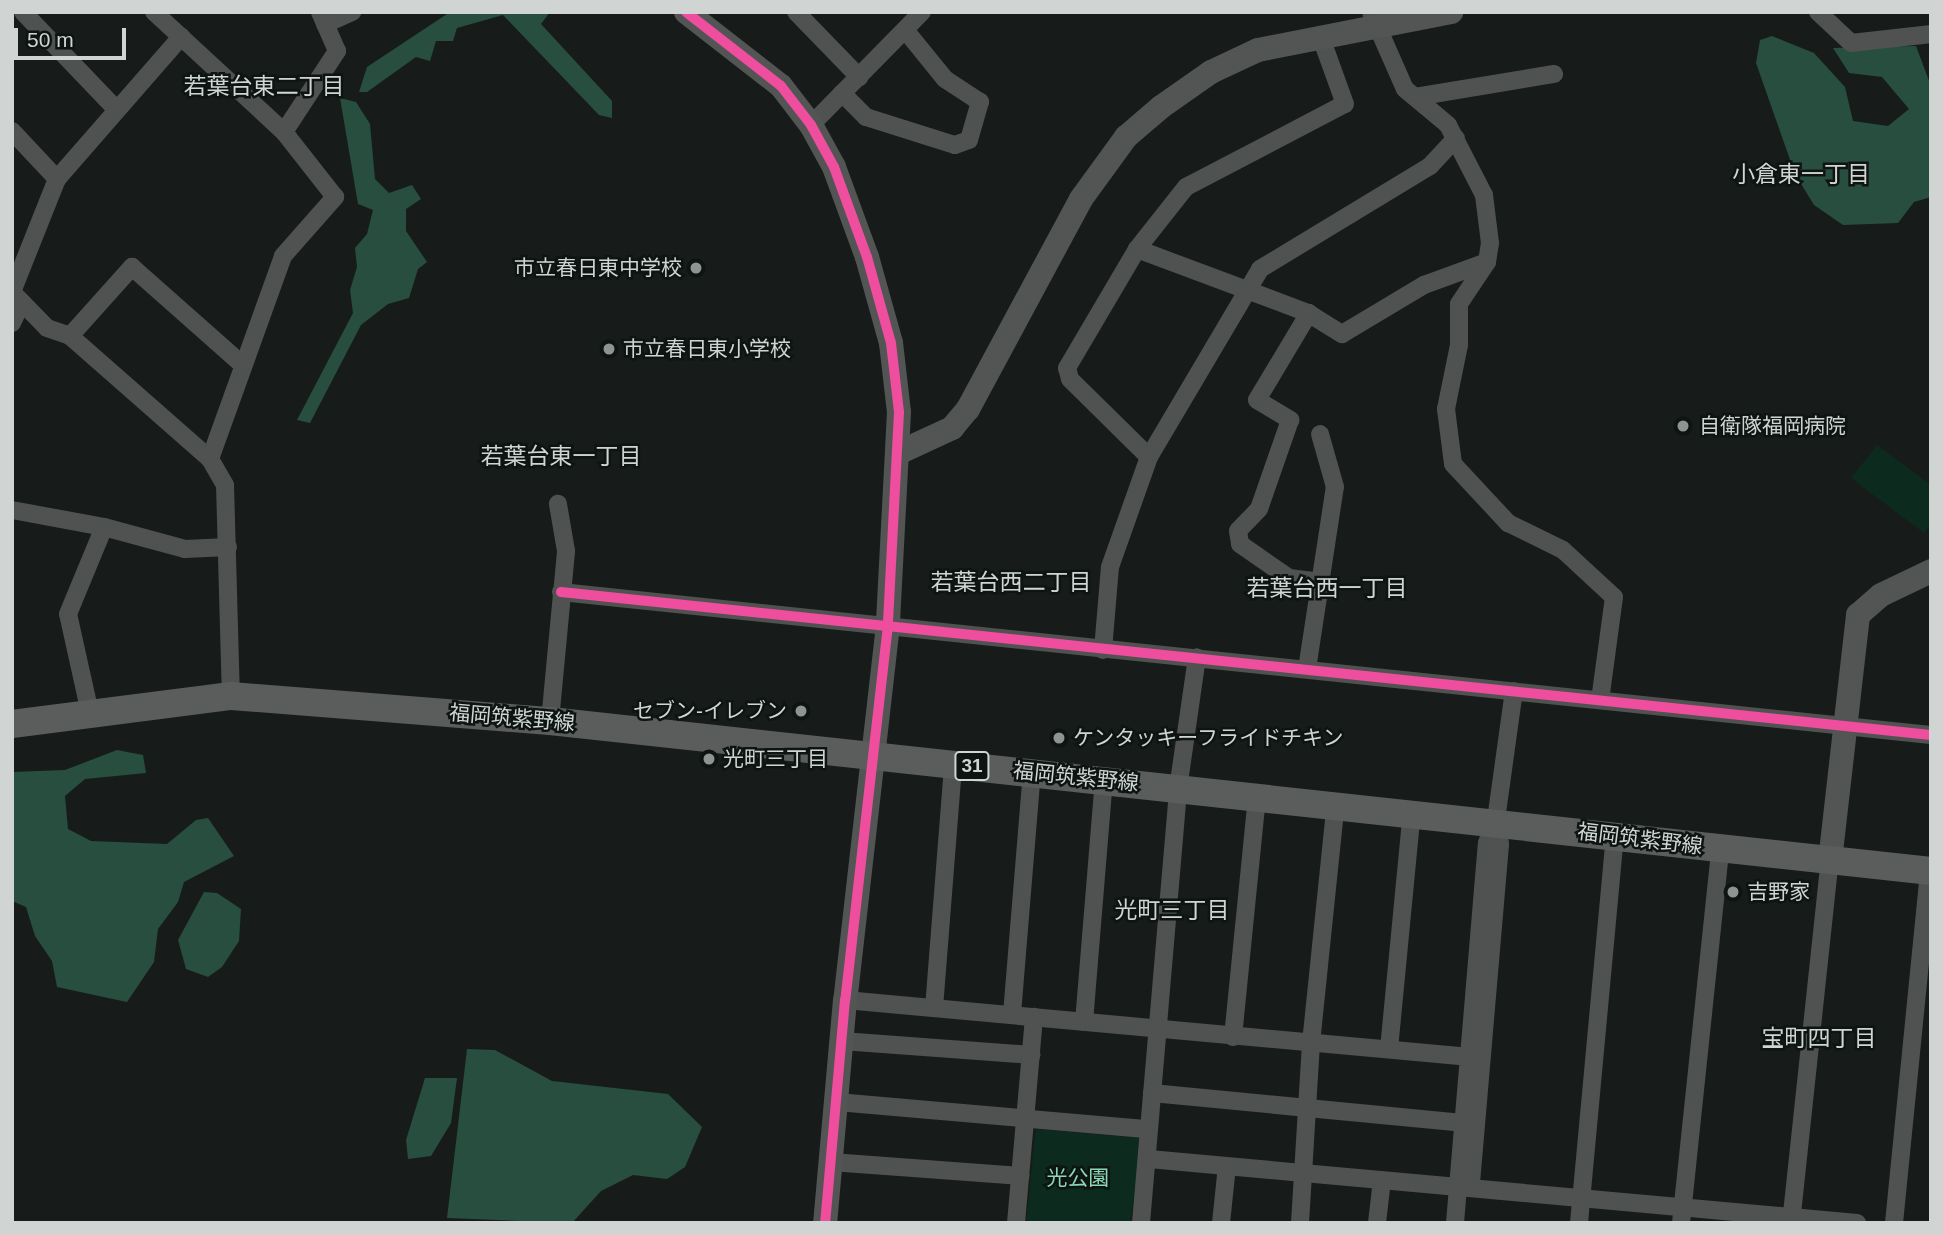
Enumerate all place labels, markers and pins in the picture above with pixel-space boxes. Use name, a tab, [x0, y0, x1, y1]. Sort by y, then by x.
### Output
place label: 市立春日東中学校	[514, 255, 682, 281]
marker: 市立春日東中学校	[688, 260, 704, 276]
place label: 市立春日東小学校	[623, 336, 791, 362]
marker: 市立春日東小学校	[601, 341, 617, 357]
place label: 自衛隊福岡病院	[1699, 413, 1846, 439]
marker: 自衛隊福岡病院	[1673, 416, 1693, 436]
place label: セブン-イレブン	[633, 698, 787, 724]
marker: セブン-イレブン	[793, 703, 809, 719]
place label: ケンタッキーフライドチキン	[1073, 725, 1346, 751]
marker: ケンタッキーフライドチキン	[1051, 730, 1067, 746]
place label: 光町三丁目	[723, 746, 828, 772]
marker: 光町三丁目	[701, 751, 717, 767]
place label: 吉野家	[1747, 879, 1810, 905]
marker: 吉野家	[1725, 884, 1741, 900]

